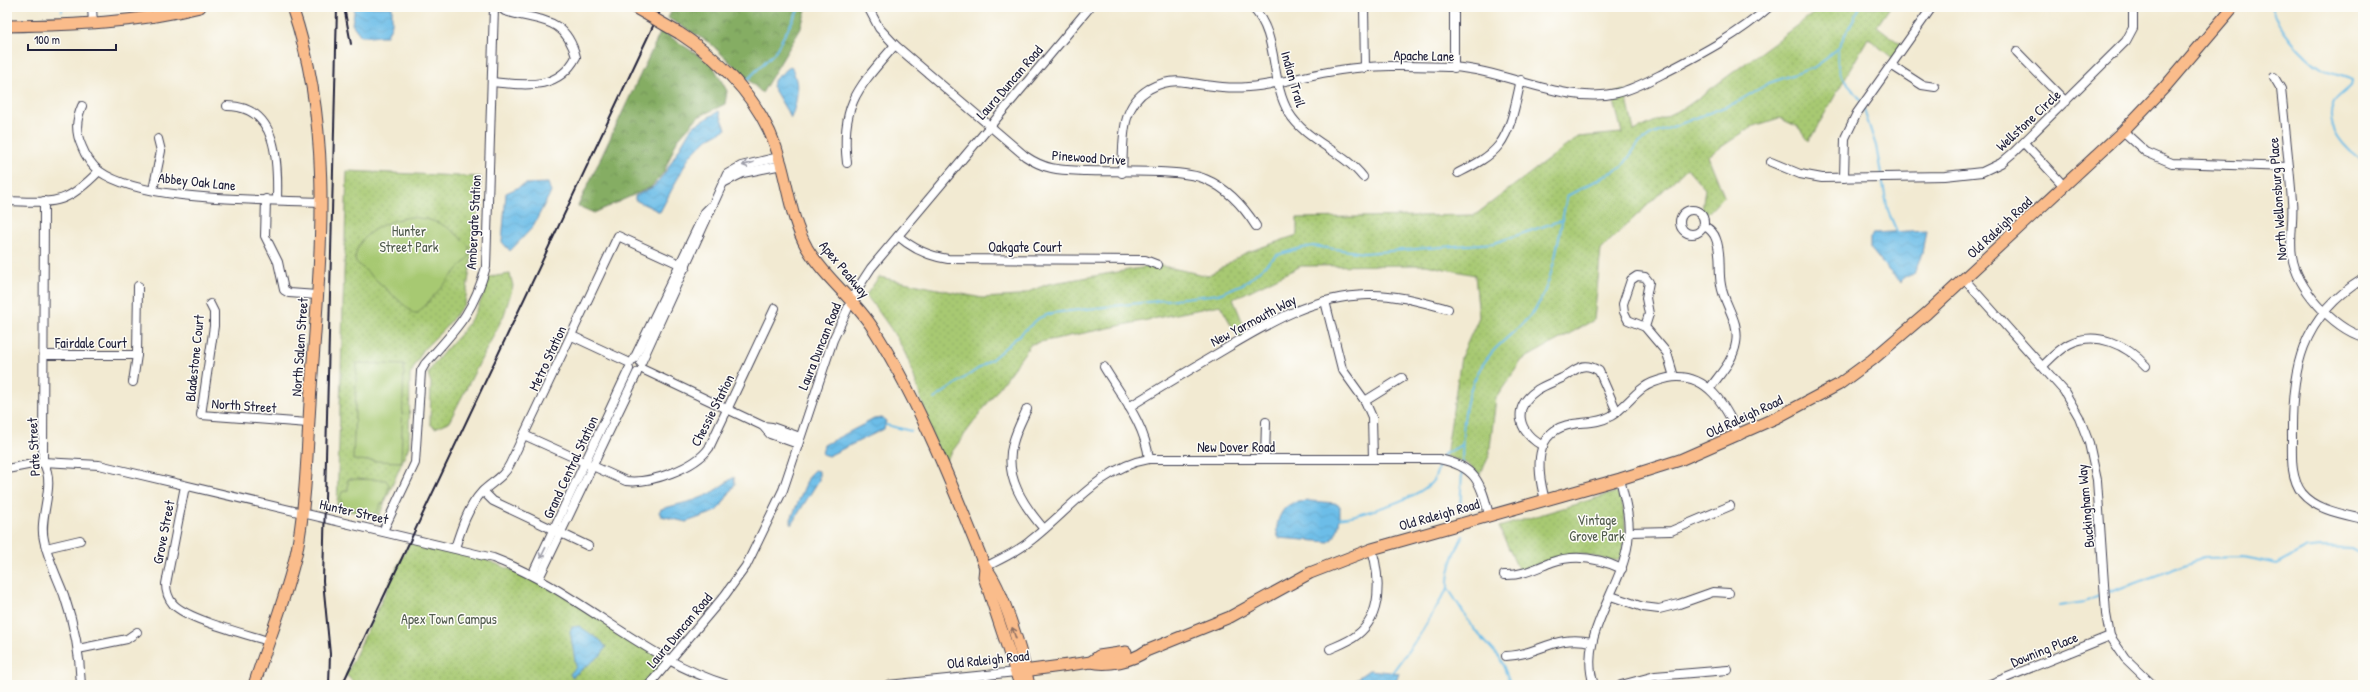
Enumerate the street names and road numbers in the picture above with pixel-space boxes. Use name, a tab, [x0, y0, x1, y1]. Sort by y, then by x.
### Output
street label: Laura Duncan Road	[972, 40, 1047, 123]
street label: Apache Lane	[1393, 45, 1455, 66]
street label: Indian Trail	[1277, 49, 1311, 110]
street label: Wellstone Circle	[1991, 85, 2065, 155]
street label: North Wellonsburg Place	[2263, 136, 2292, 261]
street label: Pinewood Drive	[1051, 145, 1127, 169]
street label: Abbey Oak Lane	[157, 167, 237, 196]
street label: Ambergate Station	[461, 174, 486, 270]
street label: Old Raleigh Road	[1962, 191, 2037, 263]
street label: Apex Peakway	[815, 236, 875, 302]
street label: Oakgate Court	[988, 237, 1062, 257]
street label: New Yarmouth Way	[1207, 289, 1300, 351]
street label: North Salem Street	[286, 297, 312, 397]
street label: Laura Duncan Road	[793, 299, 845, 392]
street label: Bladestone Court	[180, 313, 208, 402]
street label: Metro Station	[524, 322, 570, 394]
street label: Fairdale Court	[54, 333, 127, 352]
street label: Chessie Station	[686, 371, 738, 449]
street label: Old Raleigh Road	[1702, 390, 1786, 443]
street label: North Street	[211, 393, 277, 417]
street label: Grand Central Station	[538, 412, 602, 522]
street label: Pate Street	[22, 417, 44, 477]
street label: New Dover Road	[1197, 437, 1275, 456]
street label: Buckingham Way	[2072, 463, 2099, 549]
street label: Old Raleigh Road	[1397, 493, 1482, 535]
street label: Hunter Street	[318, 494, 390, 528]
street label: Grove Street	[147, 498, 179, 566]
street label: Laura Duncan Road	[642, 588, 716, 671]
street label: Downing Place	[2008, 627, 2081, 672]
street label: Old Raleigh Road	[946, 645, 1031, 674]

